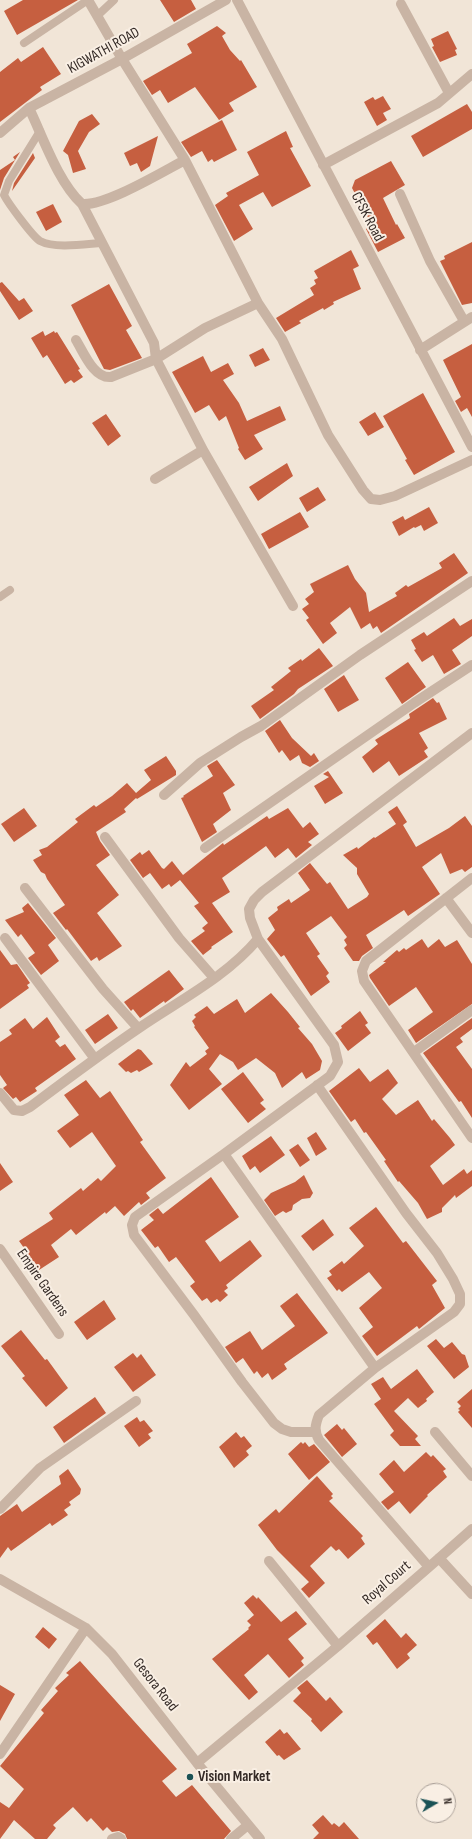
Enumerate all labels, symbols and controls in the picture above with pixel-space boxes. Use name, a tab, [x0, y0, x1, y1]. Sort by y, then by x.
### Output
street label: KIGWATHI ROAD	[65, 24, 143, 78]
street label: CFSK Road	[346, 189, 388, 245]
street label: Empire Gardens	[12, 1246, 72, 1320]
street label: Royal Court	[359, 1557, 415, 1609]
street label: Gesora Road	[129, 1655, 181, 1715]
place label: Vision Market	[198, 1768, 270, 1786]
marker: Vision Market	[185, 1772, 195, 1782]
north arrow	[416, 1783, 456, 1823]
text: N	[440, 1797, 454, 1805]

